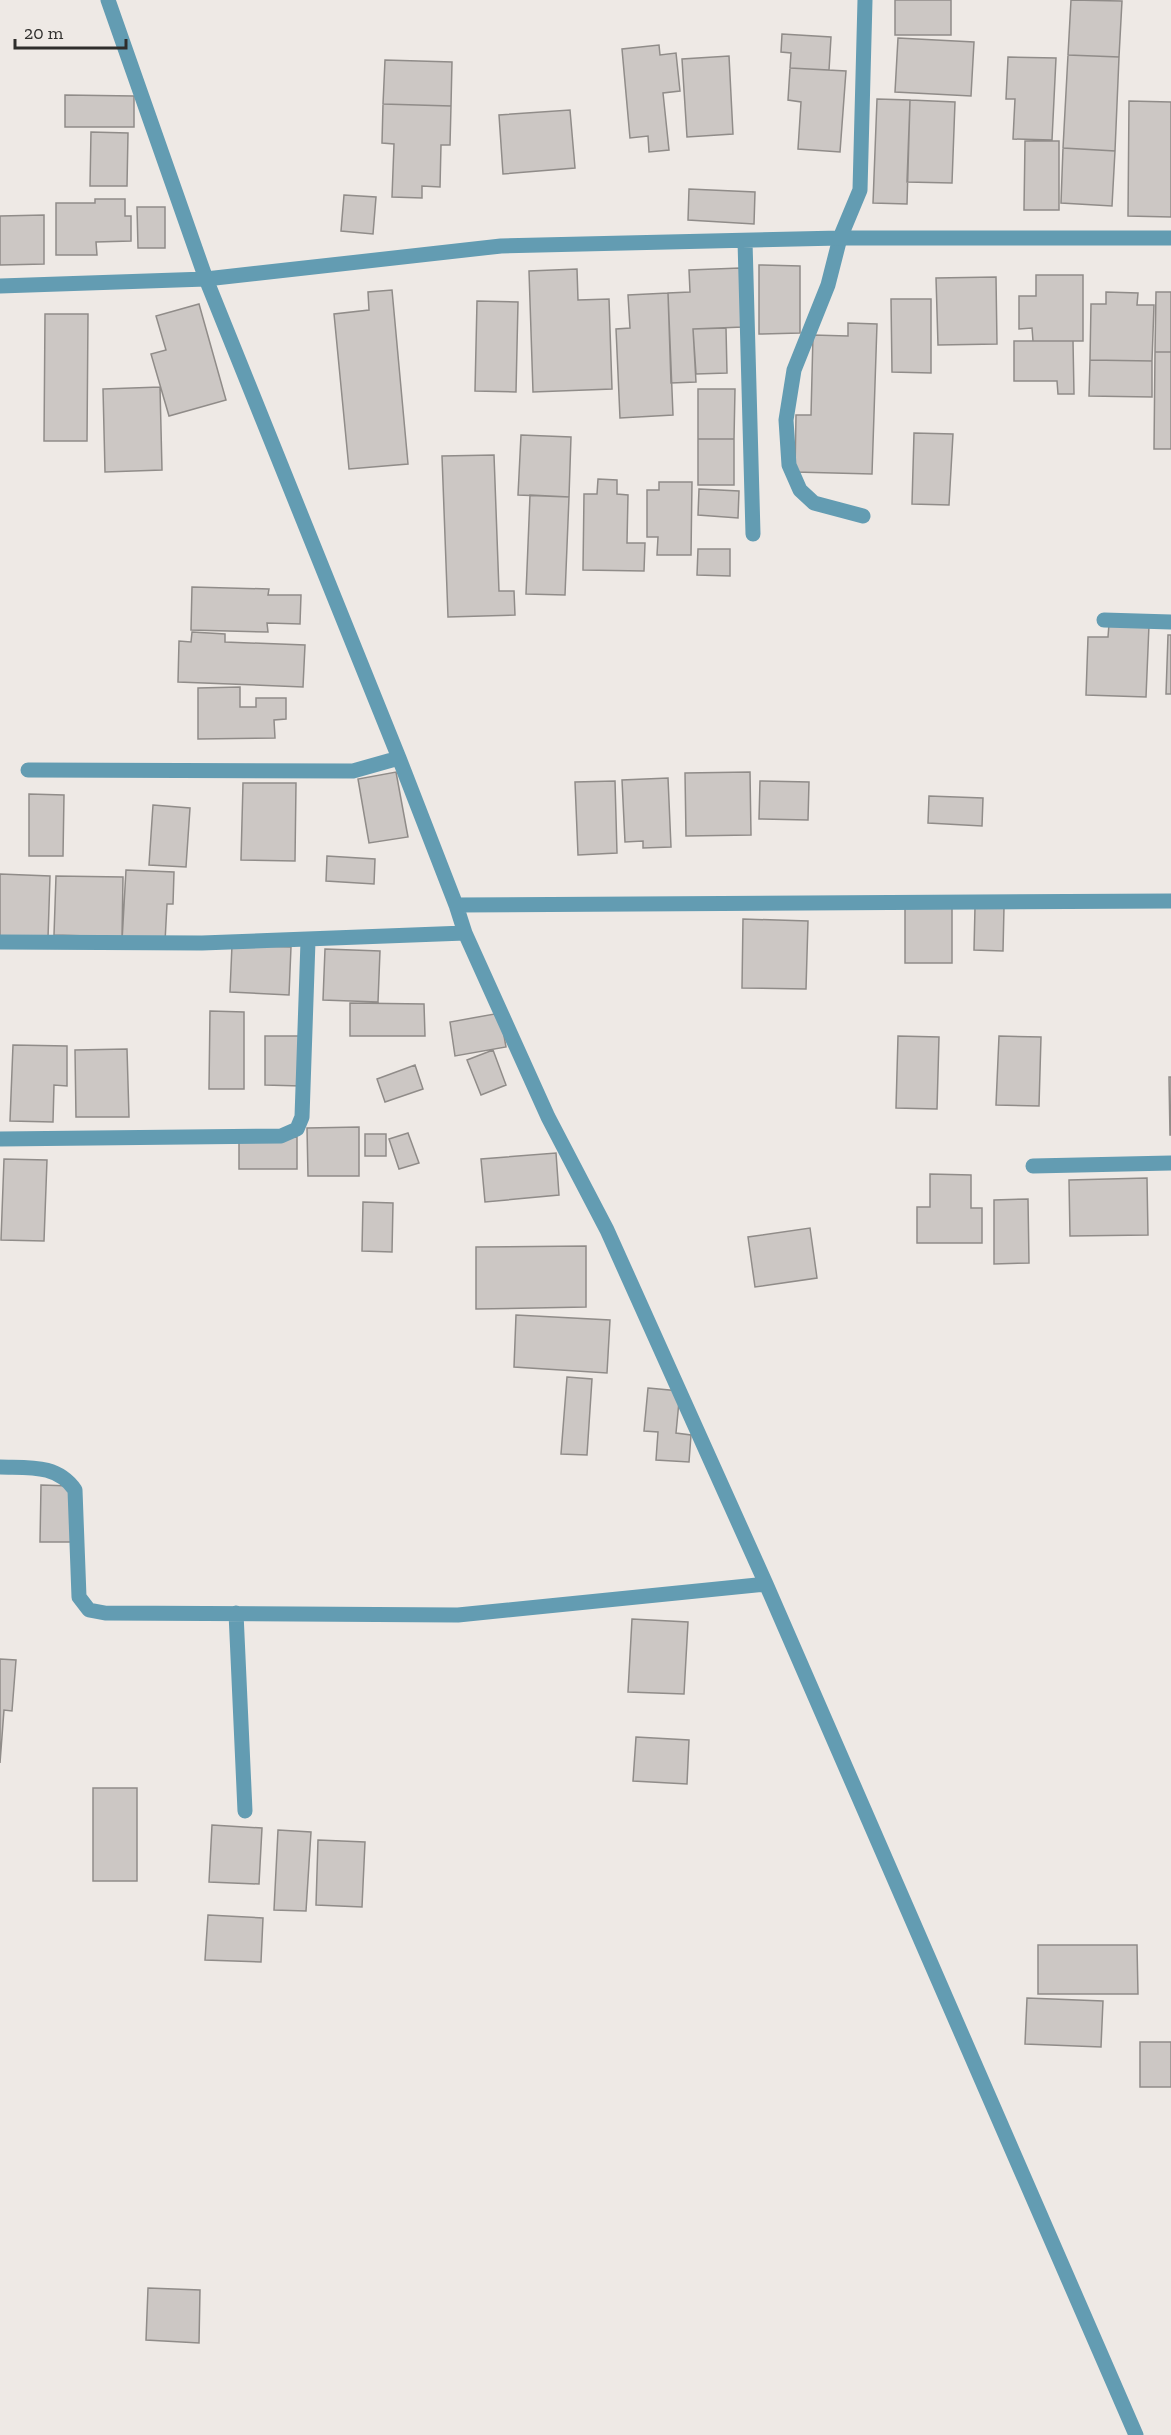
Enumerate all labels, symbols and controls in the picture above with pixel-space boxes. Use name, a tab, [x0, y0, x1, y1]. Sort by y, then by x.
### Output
scale bar	[15, 12, 126, 50]
text: 20 m	[24, 22, 64, 44]

